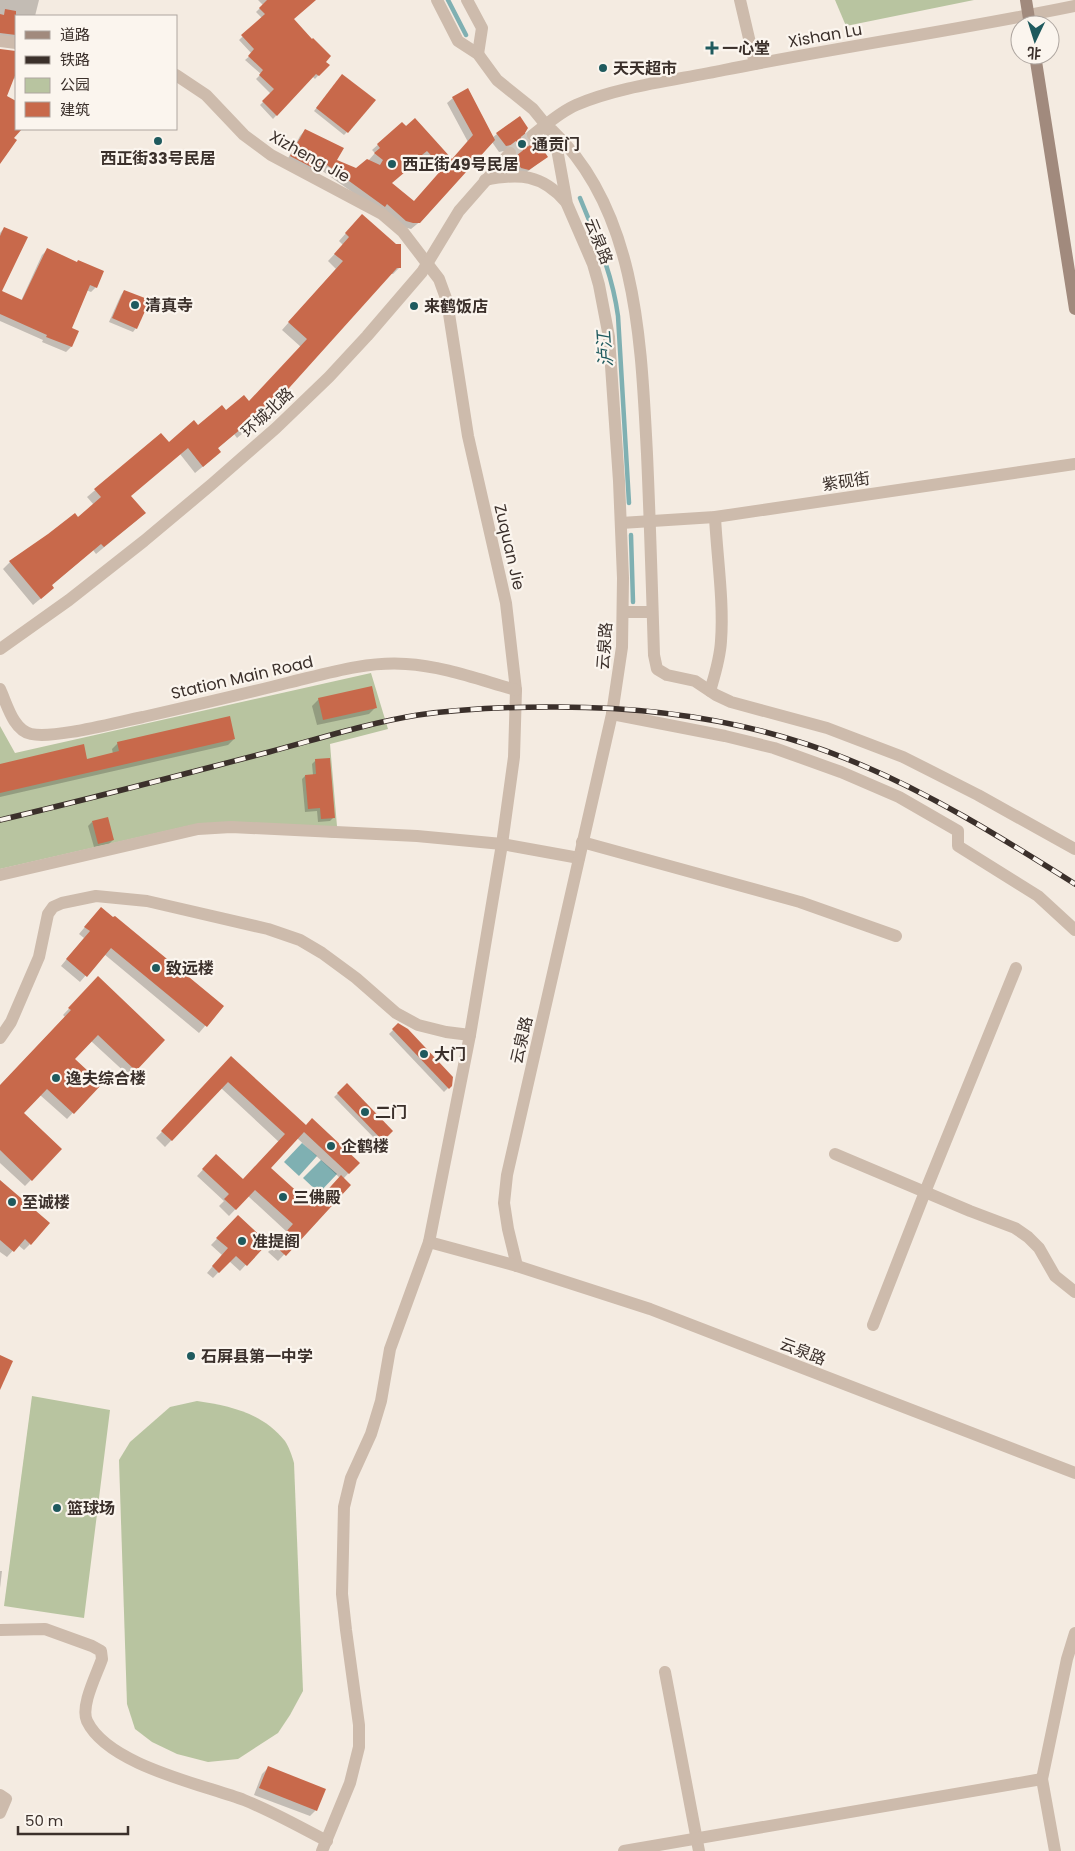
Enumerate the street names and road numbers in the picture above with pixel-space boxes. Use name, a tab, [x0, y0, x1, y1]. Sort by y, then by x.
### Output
street label: Xishan Lu	[786, 18, 864, 53]
street label: Xizheng Jie	[265, 125, 354, 188]
street label: 云泉路	[579, 215, 618, 268]
street label: 环城北路	[236, 382, 299, 443]
street label: 紫砚街	[821, 467, 871, 496]
street label: Zuquan Jie	[488, 502, 531, 592]
street label: 云泉路	[591, 621, 618, 671]
street label: Station Main Road	[169, 650, 315, 705]
street label: 云泉路	[505, 1014, 538, 1066]
street label: 云泉路	[776, 1332, 829, 1371]

